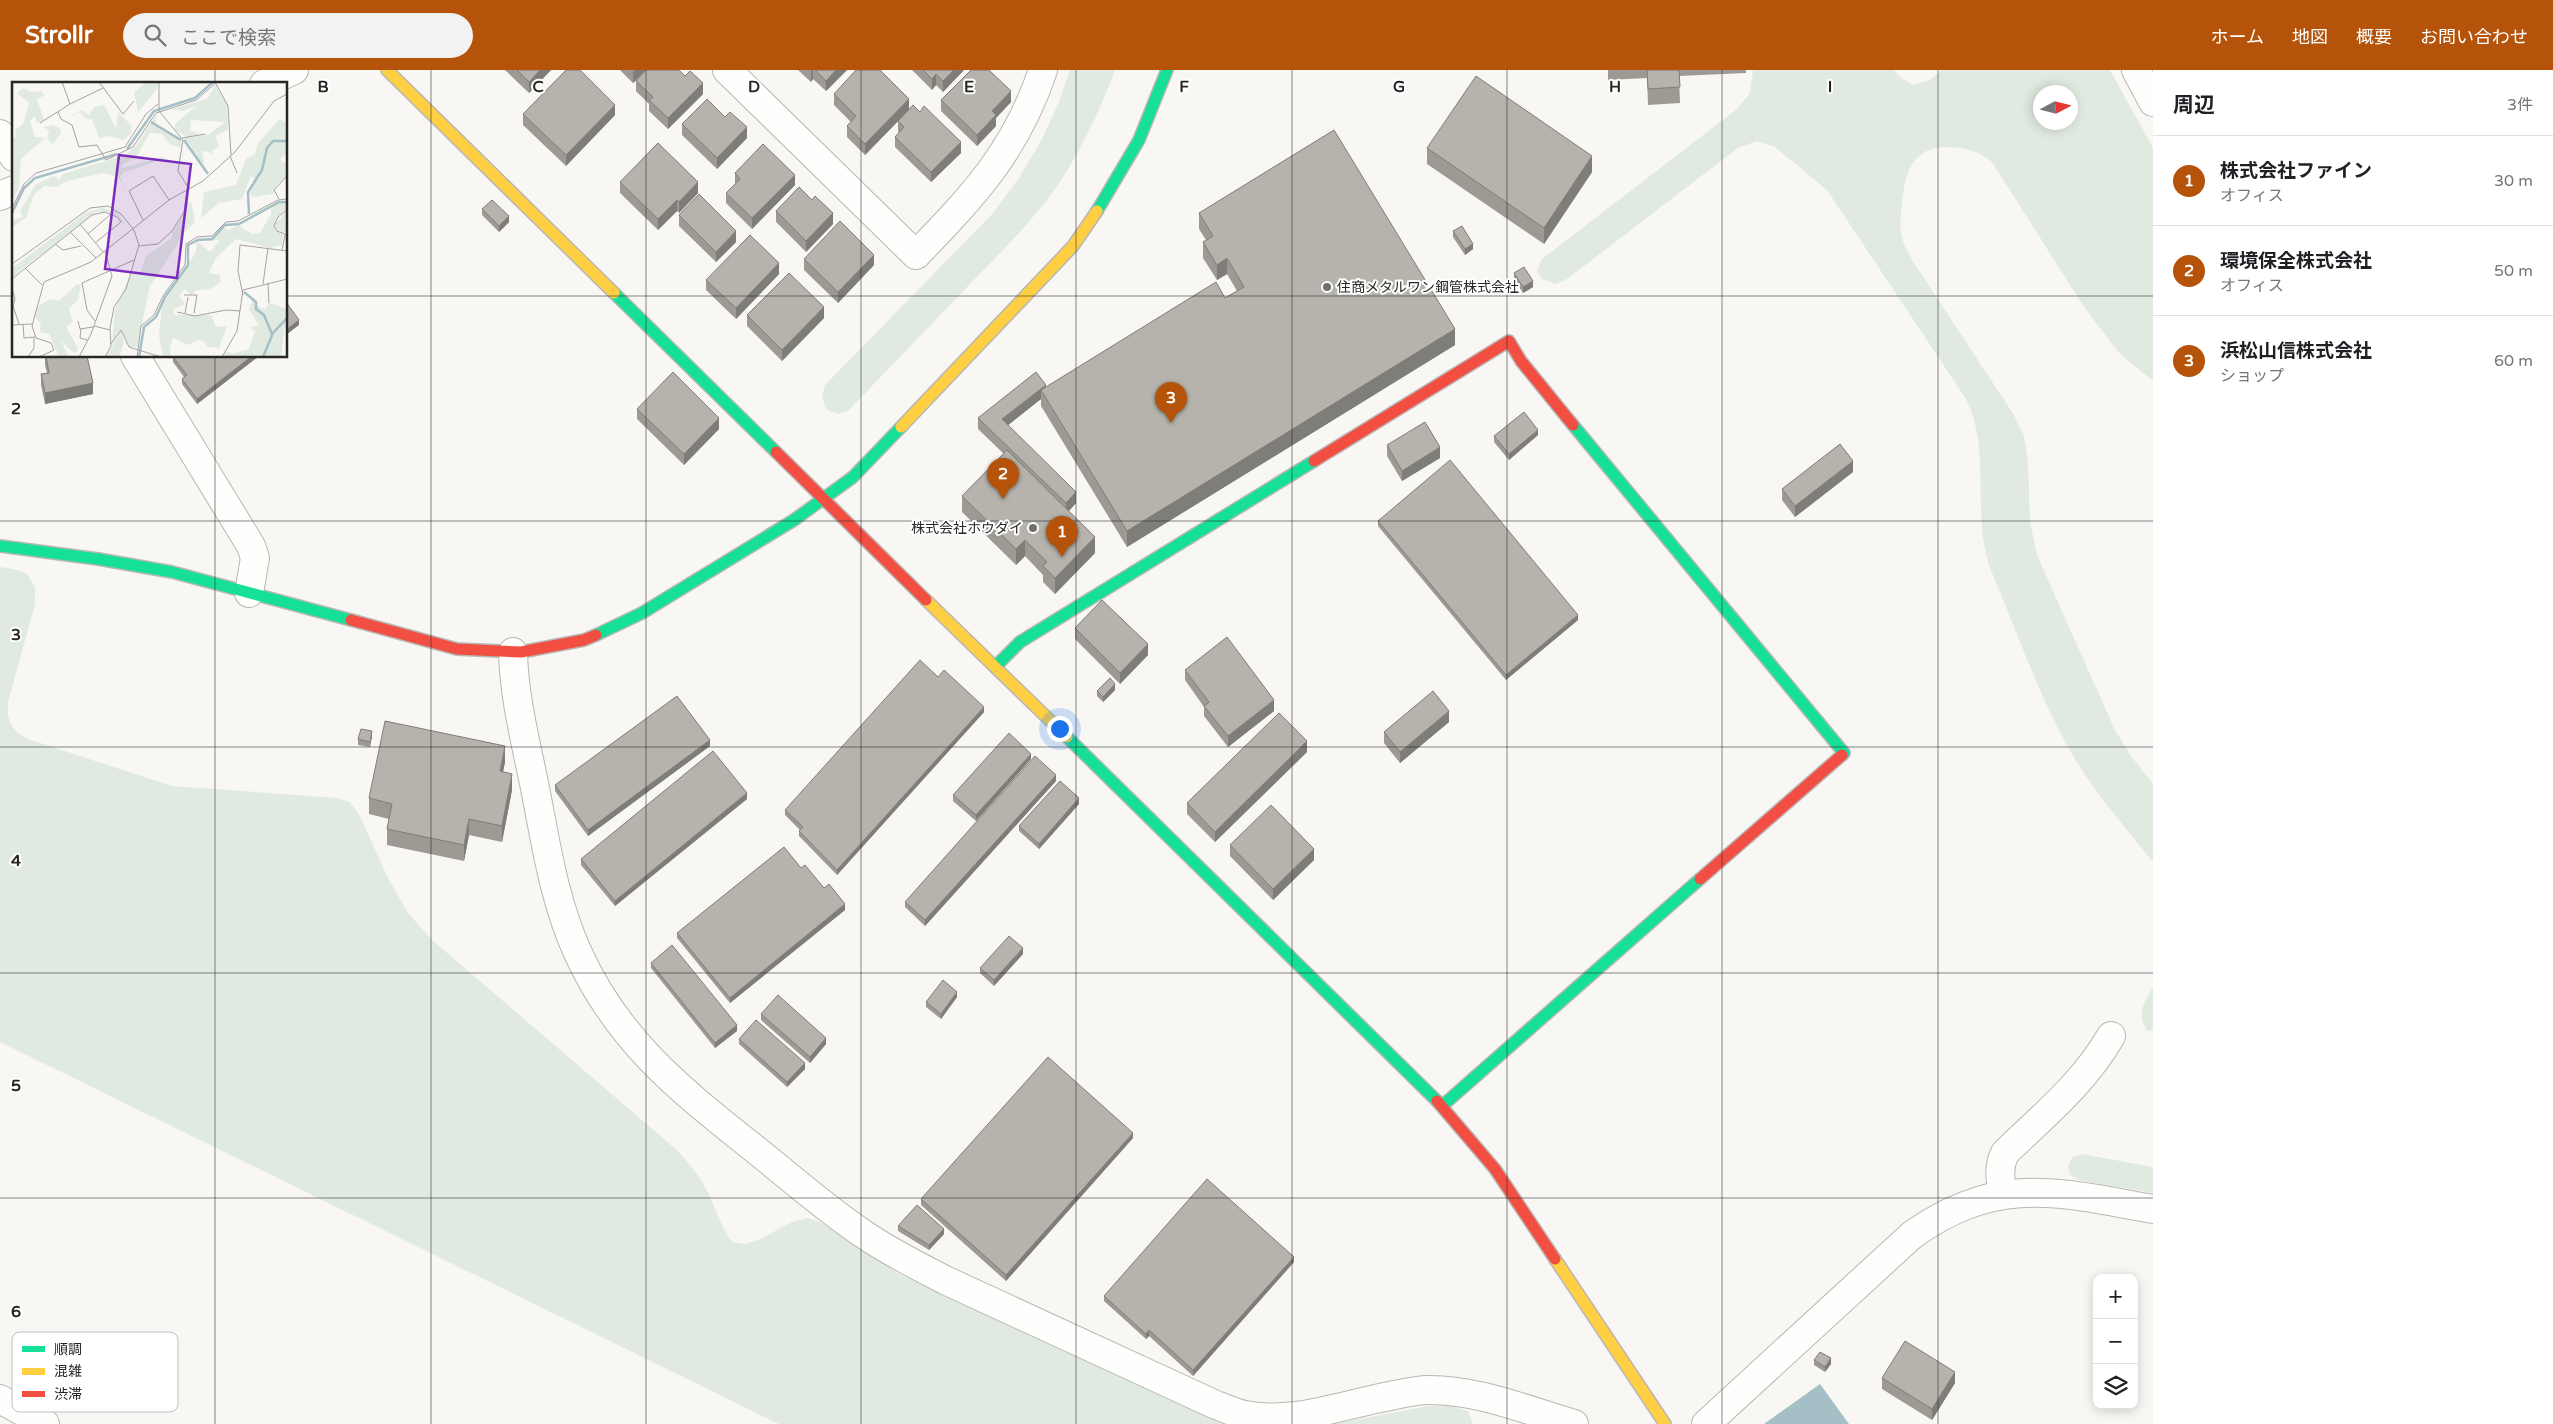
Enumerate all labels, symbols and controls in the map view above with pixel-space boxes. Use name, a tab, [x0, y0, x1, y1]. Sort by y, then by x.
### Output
search box	[123, 13, 473, 58]
text: Strollr	[25, 21, 93, 50]
icon: search	[141, 21, 169, 49]
text: ホーム	[2211, 26, 2264, 48]
text: 地図	[2292, 26, 2328, 48]
text: 概要	[2356, 26, 2392, 48]
text: お問い合わせ	[2420, 26, 2528, 48]
text: ここで検索	[181, 27, 276, 49]
text: B	[317, 77, 329, 97]
text: C	[532, 77, 544, 97]
text: D	[748, 77, 760, 97]
text: E	[964, 77, 974, 97]
text: F	[1179, 77, 1189, 97]
text: G	[1393, 77, 1405, 97]
text: H	[1609, 77, 1621, 97]
text: I	[1828, 77, 1832, 97]
inset map	[12, 82, 288, 358]
north arrow	[2033, 85, 2078, 130]
text: 周辺	[2173, 93, 2215, 118]
text: 3件	[2507, 95, 2533, 115]
text: 株式会社ファイン	[2220, 160, 2372, 182]
text: 1	[2184, 171, 2194, 191]
text: 30 m	[2494, 171, 2533, 191]
text: オフィス	[2220, 186, 2284, 206]
text: 環境保全株式会社	[2220, 250, 2372, 272]
text: 2	[2184, 261, 2194, 281]
text: 50 m	[2494, 261, 2533, 281]
text: オフィス	[2220, 276, 2284, 296]
place label: 住商メタルワン鋼管株式会社	[1337, 279, 1519, 296]
marker: 住商メタルワン鋼管株式会社	[1321, 281, 1333, 293]
text: 浜松山信株式会社	[2220, 340, 2372, 362]
text: 3	[2184, 351, 2194, 371]
text: 60 m	[2494, 351, 2533, 371]
text: ショップ	[2220, 366, 2284, 386]
pin: 3	[1155, 382, 1187, 423]
text: 2	[11, 399, 21, 419]
pin: 2	[987, 458, 1019, 499]
pin: 1	[1046, 516, 1078, 557]
place label: 株式会社ホウダイ	[911, 520, 1023, 537]
marker: 株式会社ホウダイ	[1027, 522, 1039, 534]
text: 3	[11, 625, 21, 645]
your location	[1047, 716, 1073, 742]
text: 4	[11, 851, 21, 871]
text: 5	[11, 1076, 21, 1096]
map controls	[2093, 1274, 2138, 1409]
button: +	[2093, 1274, 2138, 1319]
text: 6	[11, 1302, 21, 1322]
button: −	[2093, 1319, 2138, 1364]
legend	[12, 1332, 178, 1412]
text: 順調	[54, 1341, 82, 1358]
text: 混雑	[54, 1363, 82, 1380]
button: layers	[2093, 1364, 2138, 1409]
text: 渋滞	[54, 1386, 82, 1403]

